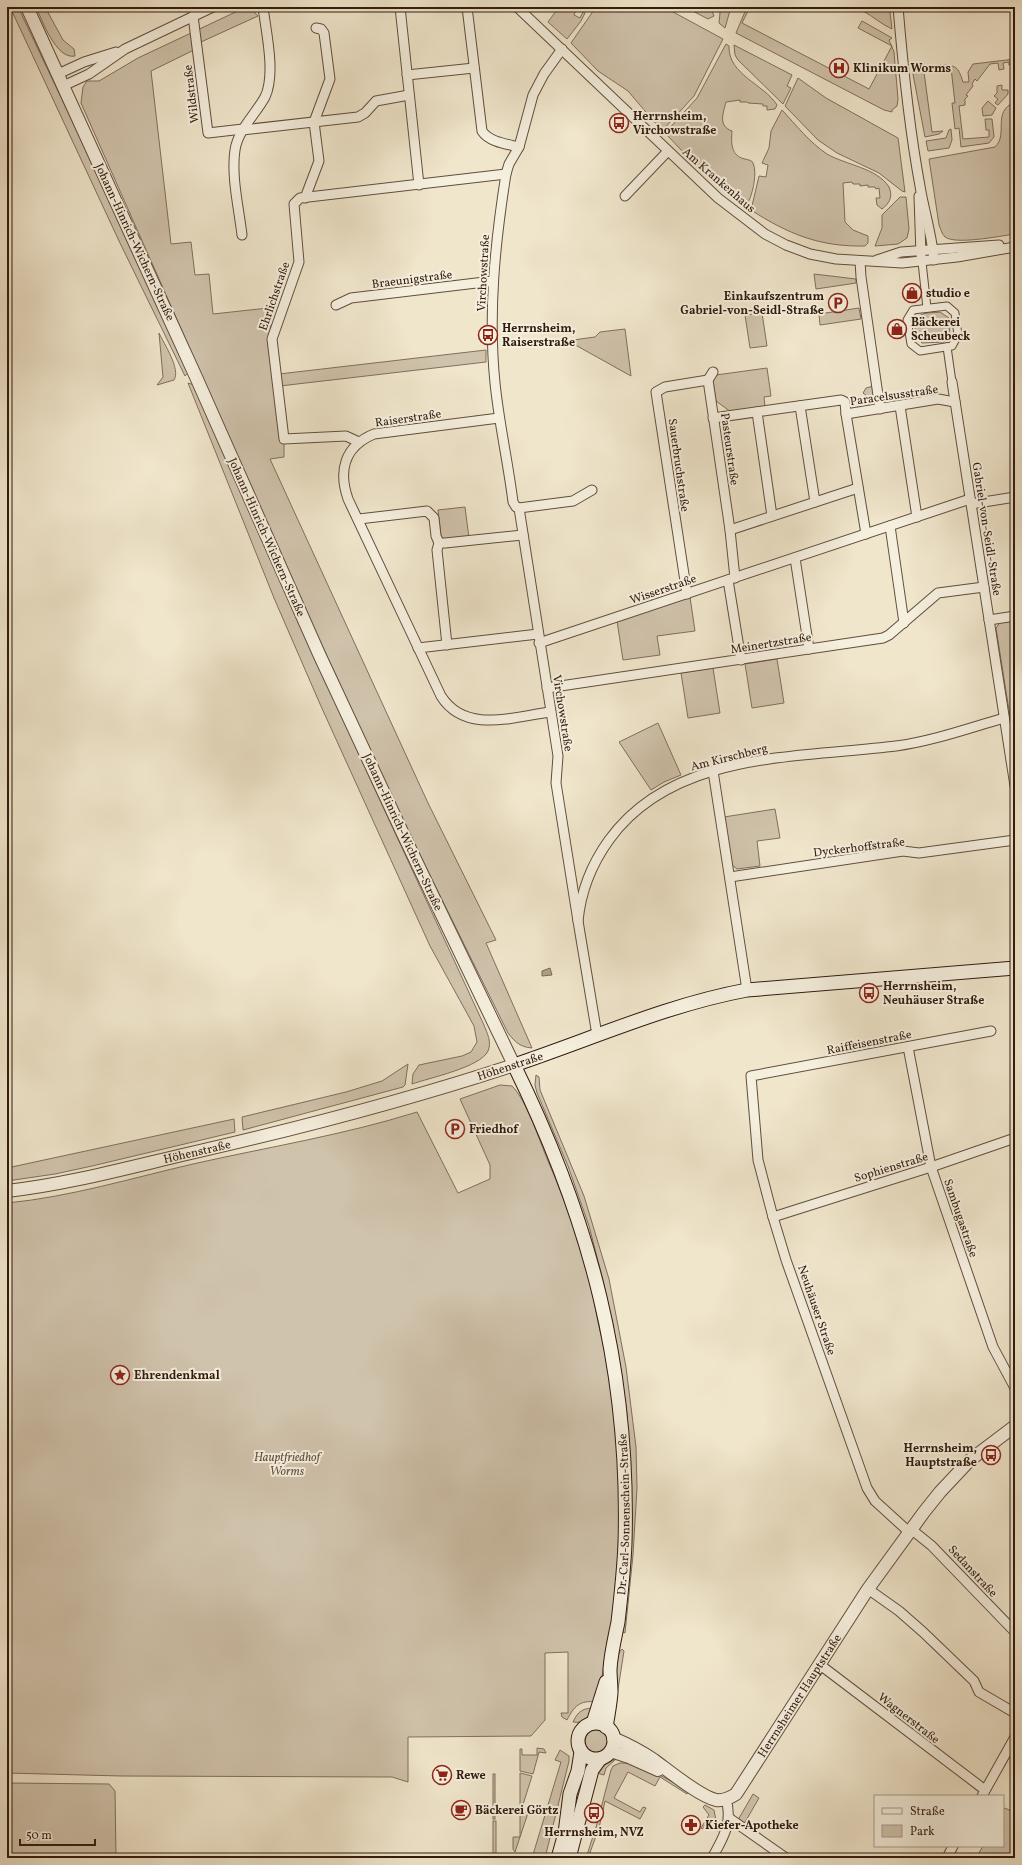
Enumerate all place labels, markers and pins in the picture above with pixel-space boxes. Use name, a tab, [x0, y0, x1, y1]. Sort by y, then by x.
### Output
hospital icon: Klinikum Worms	[828, 57, 850, 79]
place label: Klinikum Worms	[853, 61, 952, 77]
place label: Herrnsheim, Virchowstraße	[633, 109, 717, 139]
bus stop icon: Herrnsheim, Virchowstraße	[608, 112, 630, 134]
shop icon: studio e	[901, 282, 923, 304]
place label: studio e	[926, 286, 970, 302]
place label: Einkaufszentrum Gabriel-von-Seidl-Straße	[680, 289, 824, 319]
parking icon: Einkaufszentrum Gabriel-von-Seidl-Straße	[827, 292, 849, 314]
place label: Bäckerei Scheubeck	[911, 315, 971, 345]
shop icon: Bäckerei Scheubeck	[886, 318, 908, 340]
place label: Herrnsheim, Raiserstraße	[502, 321, 575, 351]
bus stop icon: Herrnsheim, Raiserstraße	[477, 324, 499, 346]
place label: Herrnsheim, Neuhäuser Straße	[883, 979, 984, 1009]
bus stop icon: Herrnsheim, Neuhäuser Straße	[858, 982, 880, 1004]
parking icon: Friedhof	[444, 1118, 466, 1140]
place label: Friedhof	[469, 1122, 519, 1138]
place icon: Ehrendenkmal	[109, 1364, 131, 1386]
place label: Ehrendenkmal	[134, 1368, 220, 1384]
place label: Herrnsheim, Hauptstraße	[904, 1441, 977, 1471]
bus stop icon: Herrnsheim, Hauptstraße	[980, 1444, 1002, 1466]
supermarket icon: Rewe	[431, 1764, 453, 1786]
place label: Rewe	[456, 1768, 486, 1784]
cafe icon: Bäckerei Görtz	[450, 1799, 472, 1821]
bus stop icon: Herrnsheim, NVZ	[583, 1802, 605, 1824]
place label: Bäckerei Görtz	[475, 1803, 558, 1819]
pharmacy icon: Kiefer-Apotheke	[680, 1814, 702, 1836]
place label: Kiefer-Apotheke	[705, 1818, 799, 1834]
place label: Herrnsheim, NVZ	[544, 1825, 644, 1841]

